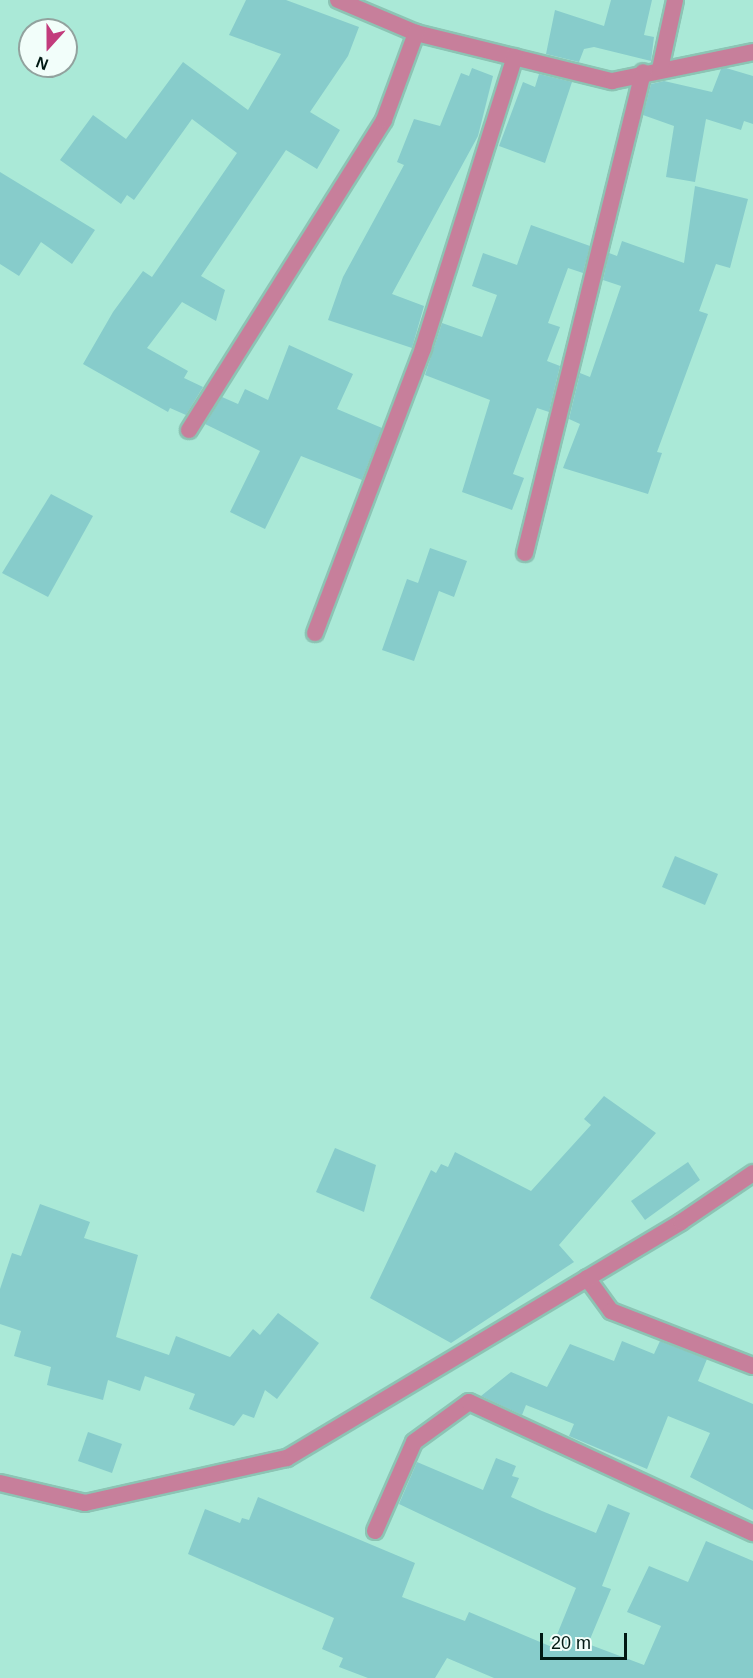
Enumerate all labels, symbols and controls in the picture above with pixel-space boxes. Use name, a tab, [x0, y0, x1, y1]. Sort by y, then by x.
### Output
north arrow	[18, 18, 78, 78]
text: N	[34, 53, 51, 73]
scale bar	[543, 1621, 630, 1659]
text: 20 m	[551, 1633, 591, 1653]

